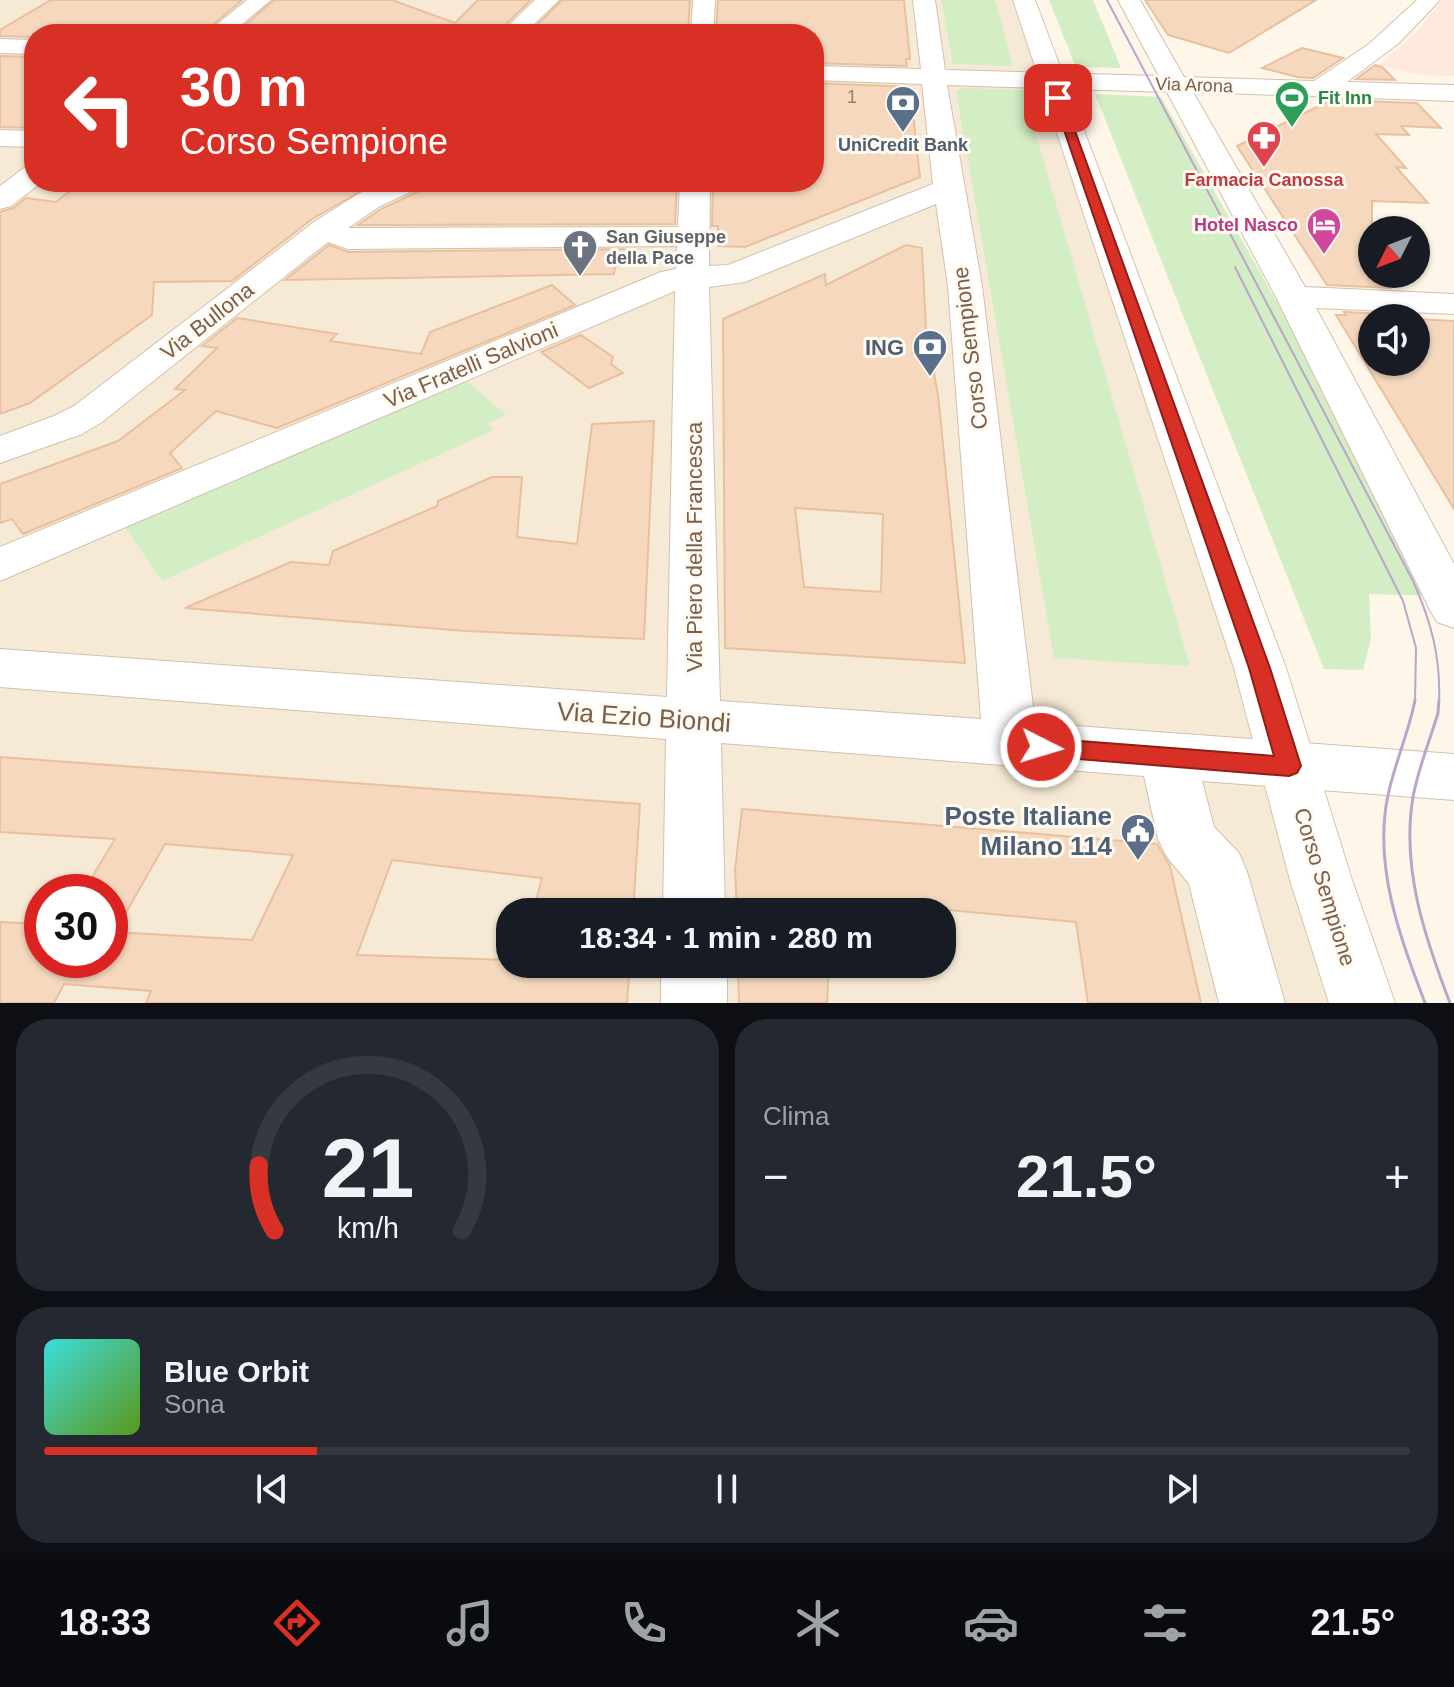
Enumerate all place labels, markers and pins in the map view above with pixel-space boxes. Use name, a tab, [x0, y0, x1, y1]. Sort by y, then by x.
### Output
pin	[1024, 64, 1092, 132]
sports icon: Fit Inn	[1273, 79, 1311, 129]
bank icon: UniCredit Bank	[884, 84, 922, 134]
place label: Fit Inn	[1318, 88, 1372, 108]
pharmacy icon: Farmacia Canossa	[1245, 119, 1283, 169]
place label: UniCredit Bank	[838, 135, 969, 155]
place label: Farmacia Canossa	[1184, 170, 1345, 190]
hotel icon: Hotel Nasco	[1305, 206, 1343, 256]
place label: Hotel Nasco	[1194, 215, 1298, 235]
place label: San Giuseppe della Pace	[606, 227, 726, 268]
church icon: San Giuseppe della Pace	[561, 228, 599, 278]
bank icon: ING	[911, 328, 949, 378]
place label: ING	[865, 335, 904, 360]
place label: Poste Italiane Milano 114	[944, 801, 1113, 861]
public building icon: Poste Italiane Milano 114	[1119, 812, 1157, 862]

